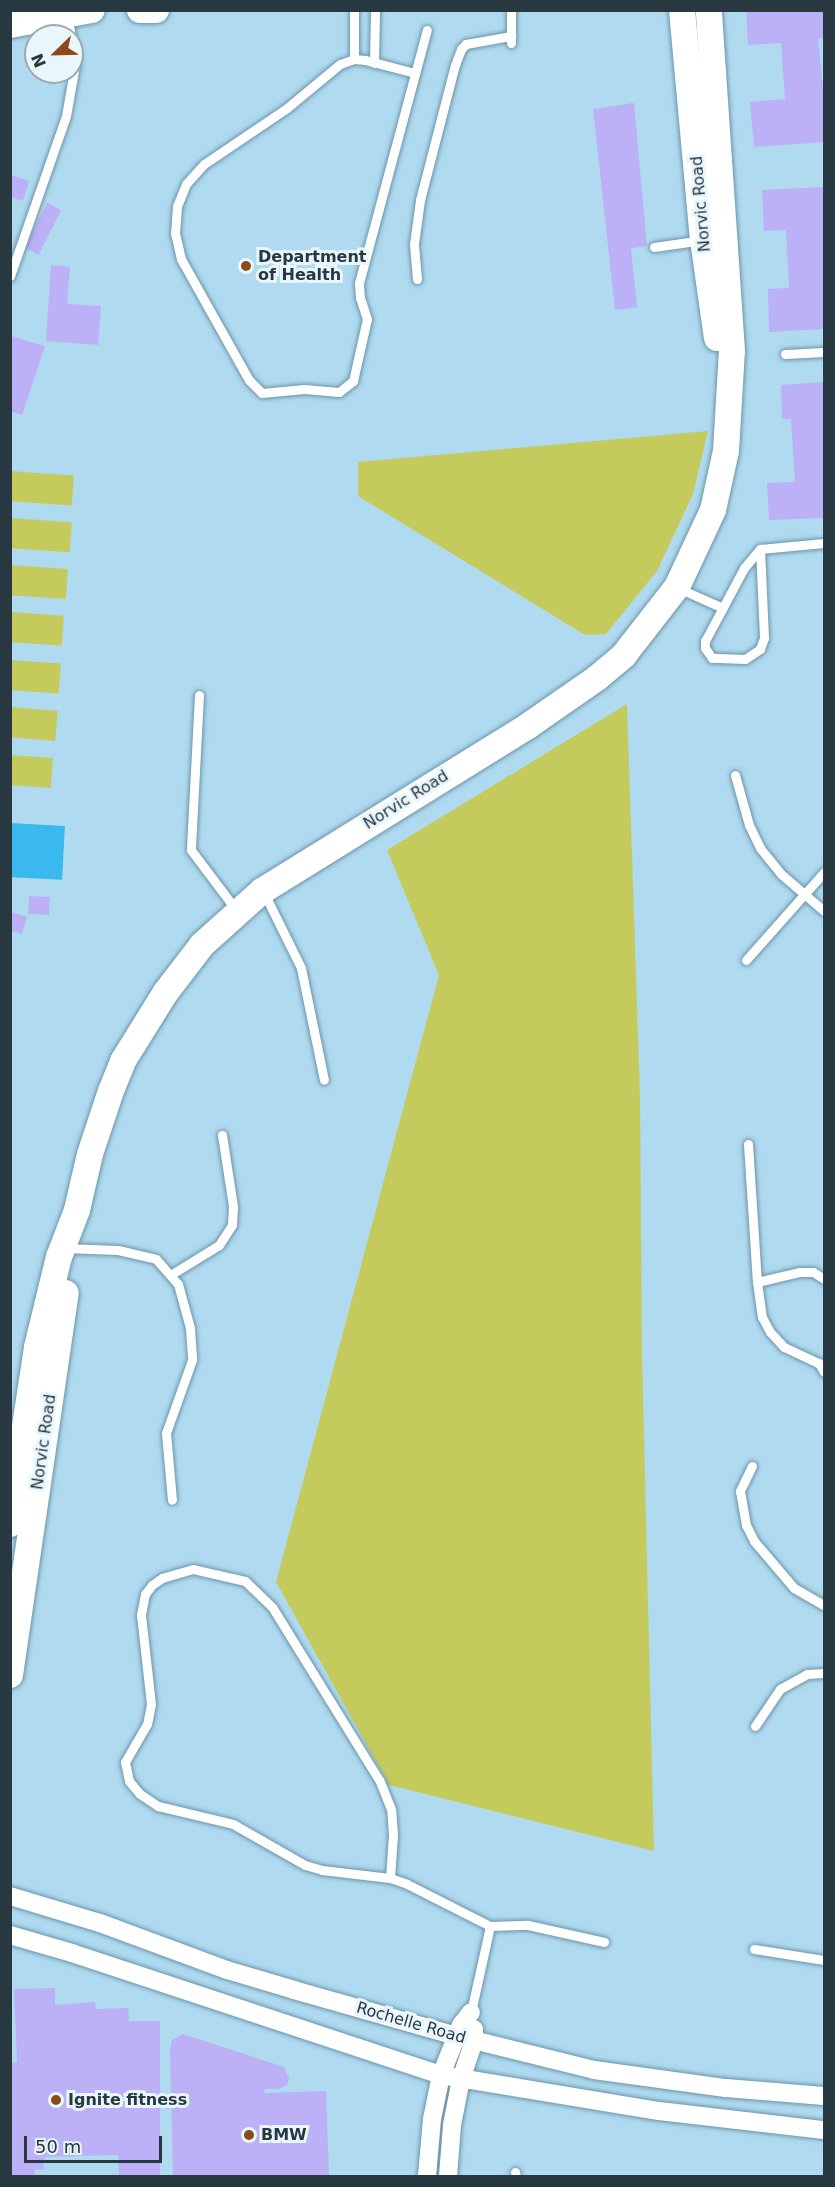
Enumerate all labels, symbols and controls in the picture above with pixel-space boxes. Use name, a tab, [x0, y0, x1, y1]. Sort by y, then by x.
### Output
north arrow	[24, 24, 84, 84]
text: N	[27, 51, 50, 70]
street label: Norvic Road	[687, 155, 715, 253]
place label: Department of Health	[258, 247, 366, 285]
marker: Department of Health	[239, 259, 253, 273]
street label: Norvic Road	[360, 766, 452, 834]
street label: Norvic Road	[28, 1393, 60, 1491]
street label: Rochelle Road	[354, 1998, 468, 2048]
place label: Ignite fitness	[68, 2090, 187, 2110]
marker: Ignite fitness	[49, 2093, 63, 2107]
scale bar	[27, 2124, 165, 2162]
place label: BMW	[261, 2125, 307, 2145]
marker: BMW	[242, 2128, 256, 2142]
text: 50 m	[35, 2136, 81, 2157]

